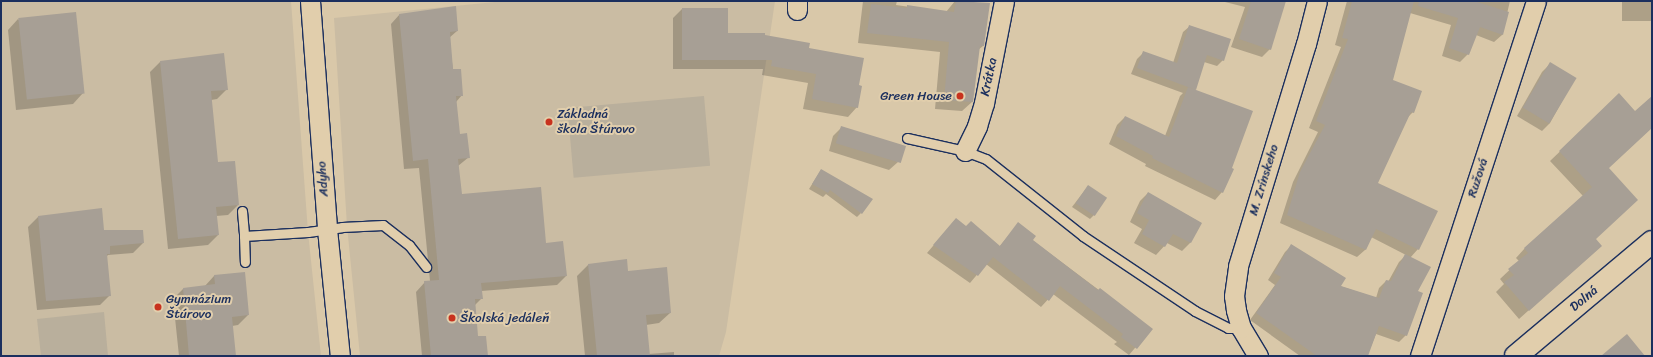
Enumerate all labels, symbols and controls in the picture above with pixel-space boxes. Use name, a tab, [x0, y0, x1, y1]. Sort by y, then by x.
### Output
street label: Krátka	[977, 56, 1001, 98]
place label: Green House	[880, 88, 952, 104]
marker: Green House	[955, 91, 965, 101]
place label: Základná škola Štúrovo	[557, 107, 635, 138]
marker: Základná škola Štúrovo	[544, 117, 554, 127]
street label: M. Zrínskeho	[1246, 142, 1282, 218]
street label: Ružová	[1464, 156, 1492, 200]
street label: Adyho	[314, 161, 332, 197]
street label: Dolná	[1567, 283, 1601, 315]
place label: Gymnázium Štúrovo	[166, 292, 231, 323]
marker: Gymnázium Štúrovo	[153, 302, 163, 312]
place label: Školská jedáleň	[460, 310, 549, 326]
marker: Školská jedáleň	[447, 313, 457, 323]

